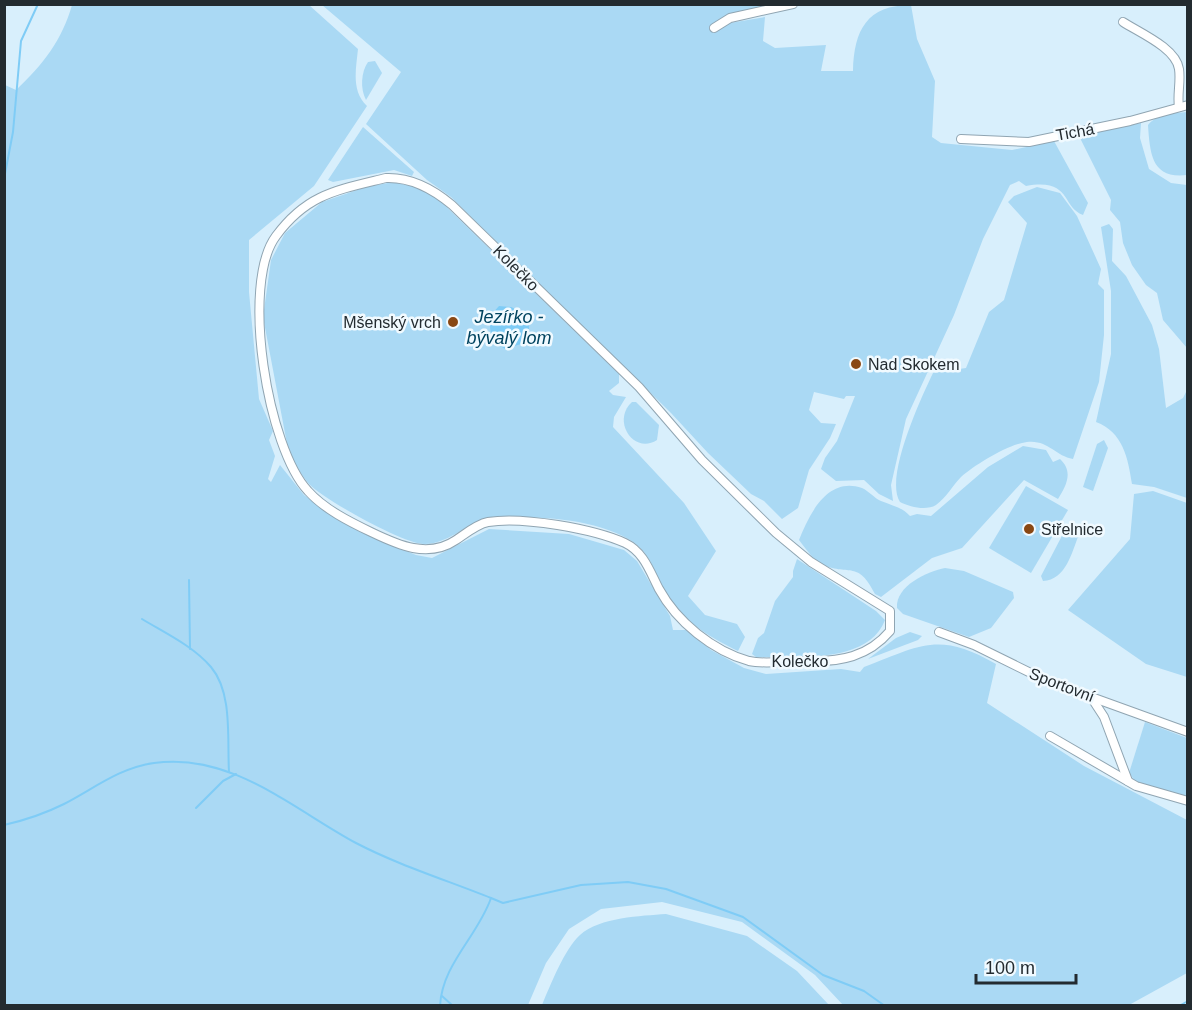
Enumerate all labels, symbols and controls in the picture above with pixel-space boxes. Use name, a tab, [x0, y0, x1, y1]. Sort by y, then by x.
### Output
street label: Tichá	[1055, 120, 1096, 144]
street label: Kolečko	[490, 242, 542, 294]
water label: Jezírko - bývalý lom	[466, 307, 552, 348]
place label: Mšenský vrch	[343, 314, 441, 331]
marker: Mšenský vrch	[446, 315, 460, 329]
place label: Nad Skokem	[868, 356, 960, 373]
marker: Nad Skokem	[849, 357, 863, 371]
place label: Střelnice	[1041, 521, 1103, 538]
marker: Střelnice	[1022, 522, 1036, 536]
street label: Kolečko	[772, 653, 829, 670]
street label: Sportovní	[1027, 665, 1098, 705]
scale bar	[976, 947, 1076, 985]
text: 100 m	[985, 958, 1035, 978]

